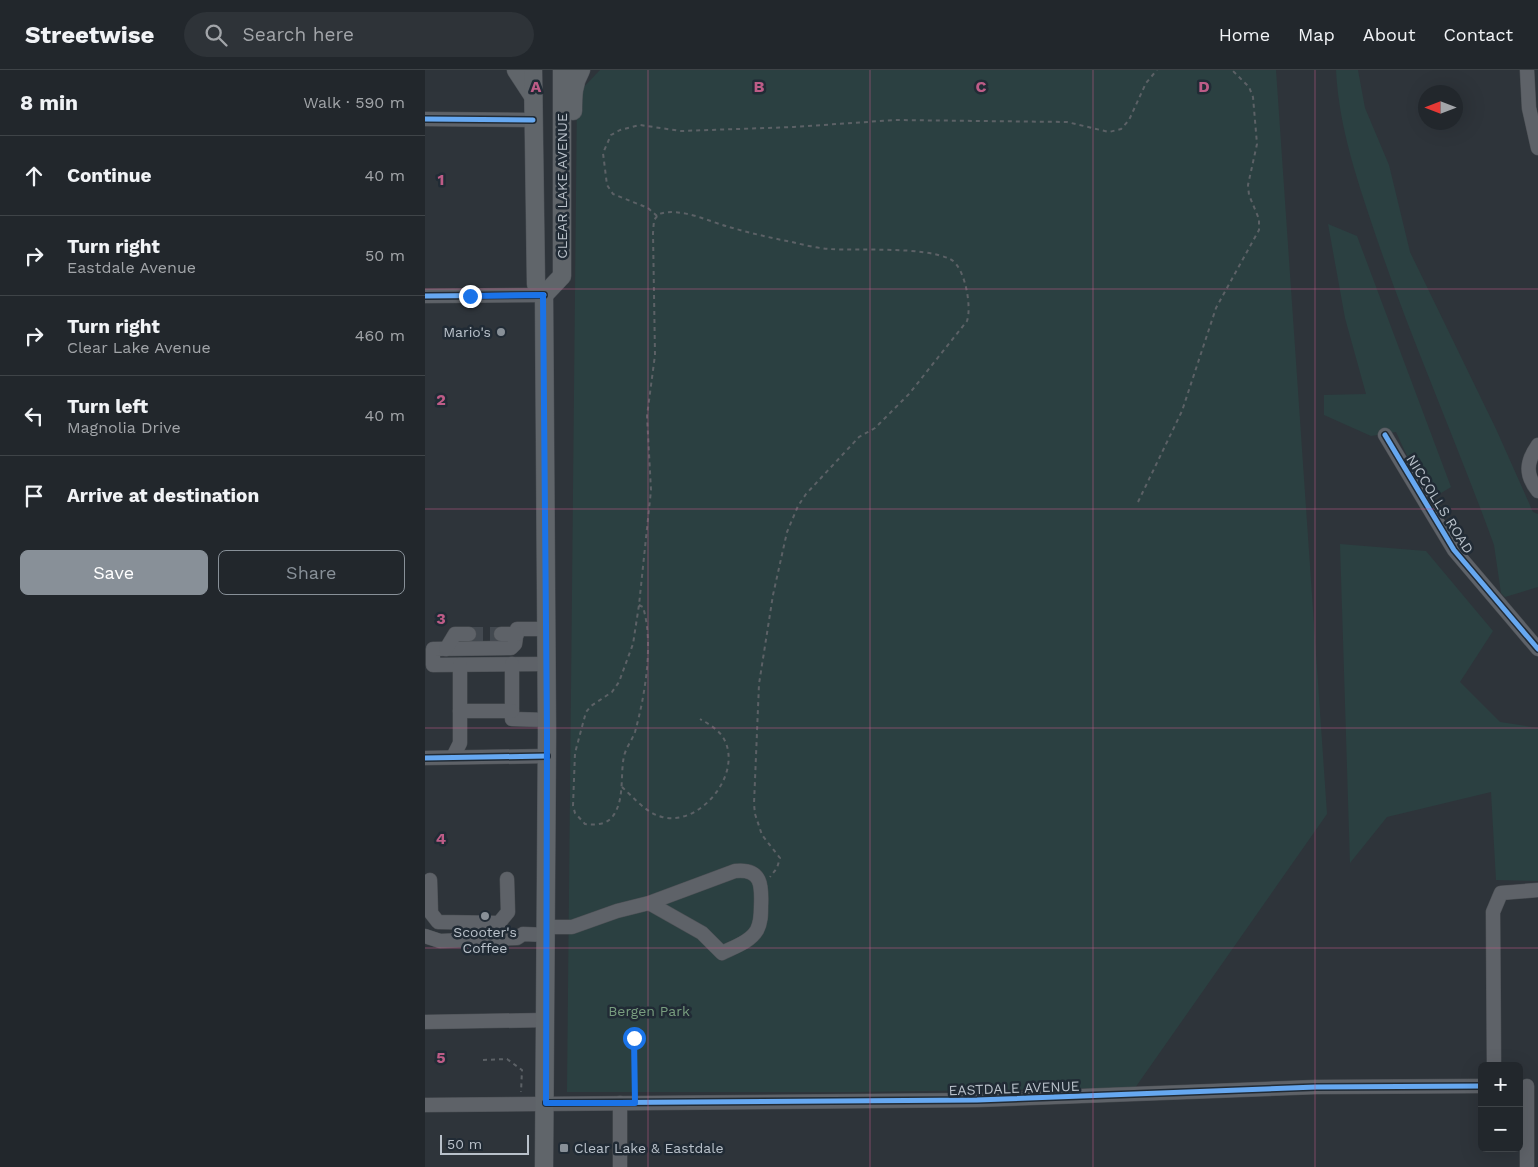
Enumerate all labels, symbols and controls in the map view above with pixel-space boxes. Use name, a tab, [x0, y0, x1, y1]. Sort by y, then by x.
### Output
search box	[184, 12, 534, 57]
text: Streetwise	[25, 21, 154, 49]
icon: search	[202, 21, 230, 49]
text: Search here	[242, 23, 354, 46]
text: Home	[1219, 24, 1270, 45]
text: Map	[1298, 24, 1335, 45]
text: About	[1363, 24, 1415, 45]
text: Contact	[1443, 24, 1513, 45]
text: A	[531, 77, 542, 96]
text: B	[754, 77, 765, 96]
text: C	[976, 77, 987, 96]
text: D	[1198, 77, 1210, 96]
north arrow	[1418, 85, 1463, 130]
text: 8 min	[20, 90, 78, 115]
text: Walk · 590 m	[303, 93, 405, 112]
street label: CLEAR LAKE AVENUE	[554, 113, 570, 259]
icon: ahead	[20, 162, 48, 190]
text: Continue	[67, 164, 151, 187]
text: 40 m	[365, 166, 405, 185]
text: 1	[438, 170, 444, 189]
text: Turn right	[67, 235, 160, 258]
icon: right	[20, 242, 48, 270]
text: 50 m	[365, 246, 405, 265]
text: Eastdale Avenue	[67, 258, 196, 277]
route end	[459, 285, 482, 308]
text: Turn right	[67, 315, 160, 338]
icon: right	[20, 322, 48, 350]
place label: Mario's	[443, 324, 491, 340]
text: 460 m	[355, 326, 405, 345]
marker: Mario's	[495, 326, 507, 338]
text: Clear Lake Avenue	[67, 338, 211, 357]
text: 2	[436, 390, 446, 409]
text: Turn left	[67, 395, 148, 418]
icon: left	[20, 402, 48, 430]
text: 40 m	[365, 406, 405, 425]
text: Magnolia Drive	[67, 418, 181, 437]
street label: NICCOLLS ROAD	[1403, 452, 1477, 556]
icon: arrive	[20, 482, 48, 510]
text: Arrive at destination	[67, 484, 259, 507]
button: Save	[20, 550, 208, 595]
button: Share	[218, 550, 405, 595]
text: 3	[436, 609, 446, 628]
text: 4	[436, 829, 446, 848]
marker: Scooter's Coffee	[479, 910, 491, 922]
place label: Scooter's Coffee	[453, 924, 517, 956]
park label: Bergen Park	[608, 1003, 690, 1019]
route start	[623, 1027, 646, 1050]
text: 5	[436, 1048, 446, 1067]
map controls	[1478, 1062, 1523, 1152]
button: +	[1478, 1062, 1523, 1107]
street label: EASTDALE AVENUE	[948, 1078, 1080, 1098]
button: −	[1478, 1107, 1523, 1152]
scale bar	[440, 1132, 529, 1155]
text: 50 m	[447, 1136, 482, 1152]
place label: Clear Lake & Eastdale	[574, 1140, 724, 1156]
marker: Clear Lake & Eastdale	[558, 1142, 570, 1154]

